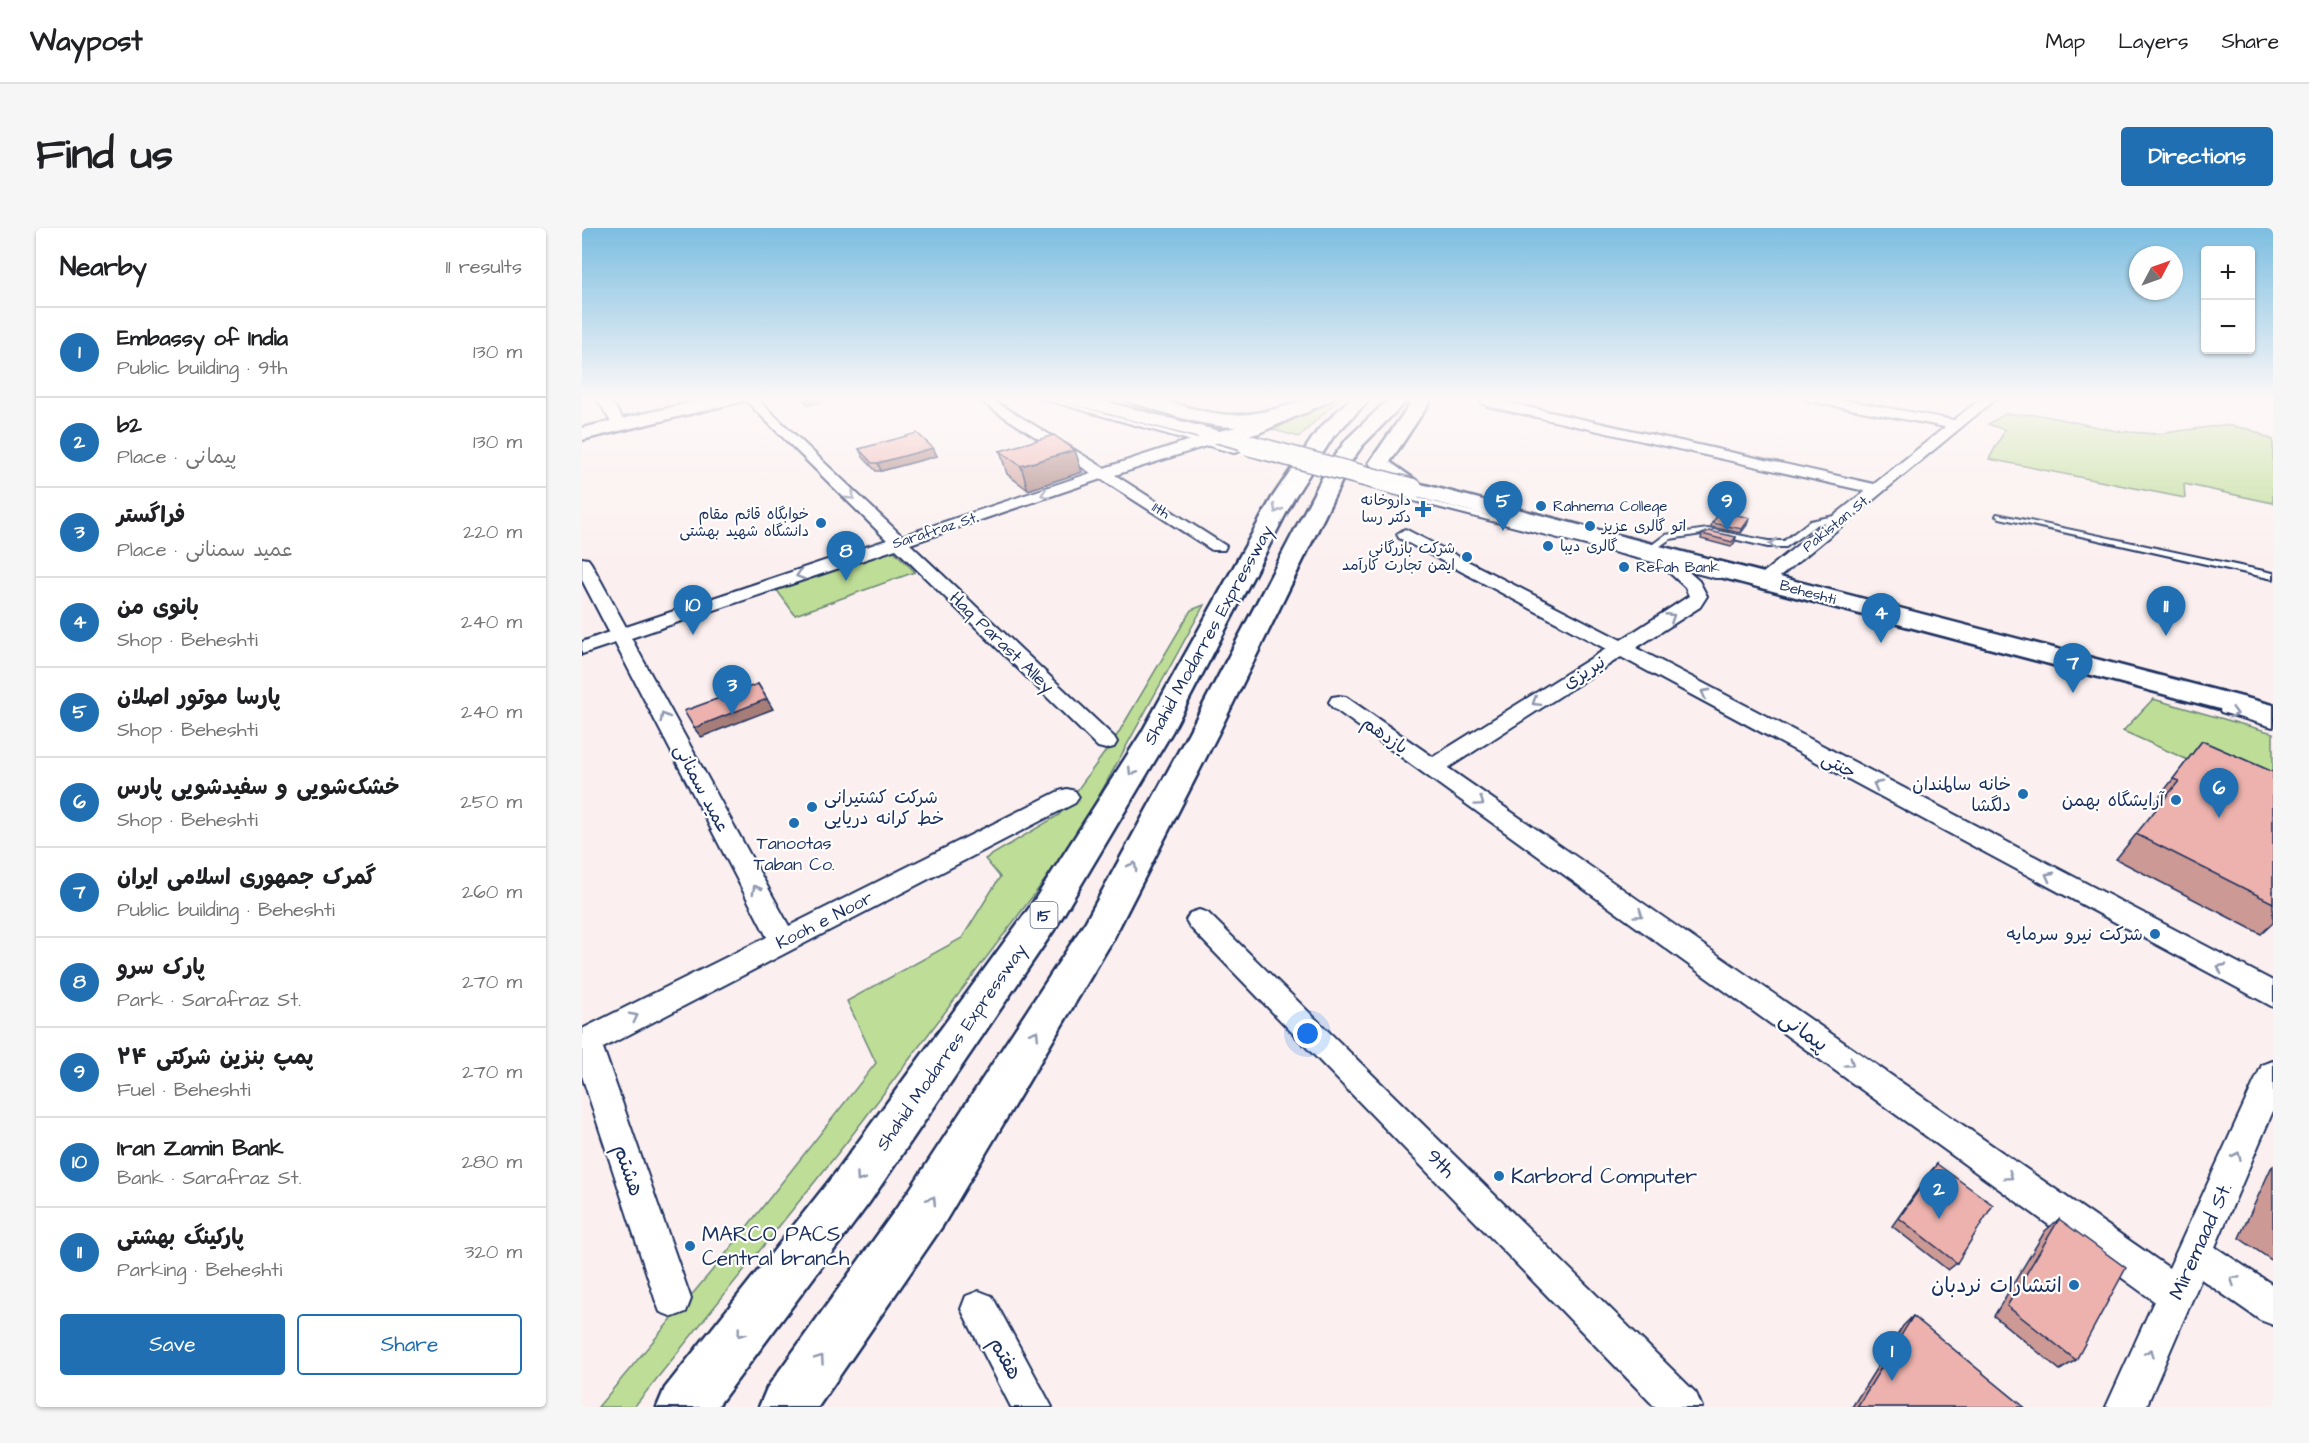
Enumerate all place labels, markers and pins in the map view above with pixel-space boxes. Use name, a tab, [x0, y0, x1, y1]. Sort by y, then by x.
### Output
pin: 5	[1484, 482, 1522, 531]
pin: 9	[1708, 482, 1746, 531]
place label: داروخانه دکتر رسا	[1361, 490, 1411, 528]
place label: Rahnema College	[1553, 496, 1667, 518]
marker: Rahnema College	[1534, 499, 1548, 513]
marker: داروخانه دکتر رسا	[1416, 502, 1430, 516]
place label: خوابگاه قائم مقام دانشگاه شهید بهشتی	[679, 504, 809, 542]
marker: خوابگاه قائم مقام دانشگاه شهید بهشتی	[814, 516, 828, 530]
place label: اتو گالری عزیز	[1600, 516, 1686, 537]
marker: اتو گالری عزیز	[1583, 519, 1597, 533]
pin: 8	[826, 532, 866, 581]
place label: گالری دیبا	[1560, 536, 1618, 557]
place label: شرکت بازرگانی ایمن تجارت کارآمد	[1342, 538, 1455, 576]
marker: گالری دیبا	[1541, 539, 1555, 553]
marker: شرکت بازرگانی ایمن تجارت کارآمد	[1460, 550, 1474, 564]
place label: Refah Bank	[1636, 557, 1720, 578]
marker: Refah Bank	[1617, 560, 1631, 574]
pin: 10	[674, 586, 712, 635]
pin: 11	[2146, 586, 2186, 636]
pin: 4	[1862, 594, 1900, 643]
pin: 7	[2054, 644, 2092, 693]
pin: 3	[712, 666, 752, 715]
pin: 6	[2200, 768, 2238, 818]
place label: خانه سالمندان دلگشا	[1912, 772, 2011, 818]
place label: شرکت کشتیرانی خط کرانه دریایی	[824, 785, 944, 831]
marker: خانه سالمندان دلگشا	[2016, 787, 2030, 801]
place label: آرایشگاه بهمن	[2062, 788, 2166, 813]
marker: آرایشگاه بهمن	[2169, 793, 2183, 807]
marker: شرکت کشتیرانی خط کرانه دریایی	[805, 800, 819, 814]
marker: Tanootas Taban Co.	[787, 816, 801, 830]
place label: Tanootas Taban Co.	[753, 831, 835, 877]
place label: شرکت نیرو سرمایه	[2007, 922, 2143, 947]
marker: شرکت نیرو سرمایه	[2148, 927, 2162, 941]
place label: Karbord Computer	[1511, 1162, 1698, 1192]
marker: Karbord Computer	[1492, 1169, 1506, 1183]
pin: 2	[1920, 1170, 1958, 1219]
place label: MARCO PACS Central branch	[702, 1220, 850, 1273]
marker: MARCO PACS Central branch	[683, 1239, 697, 1253]
place label: انتشارات نردبان	[1931, 1271, 2062, 1300]
marker: انتشارات نردبان	[2067, 1278, 2081, 1292]
pin: 1	[1872, 1332, 1912, 1381]

